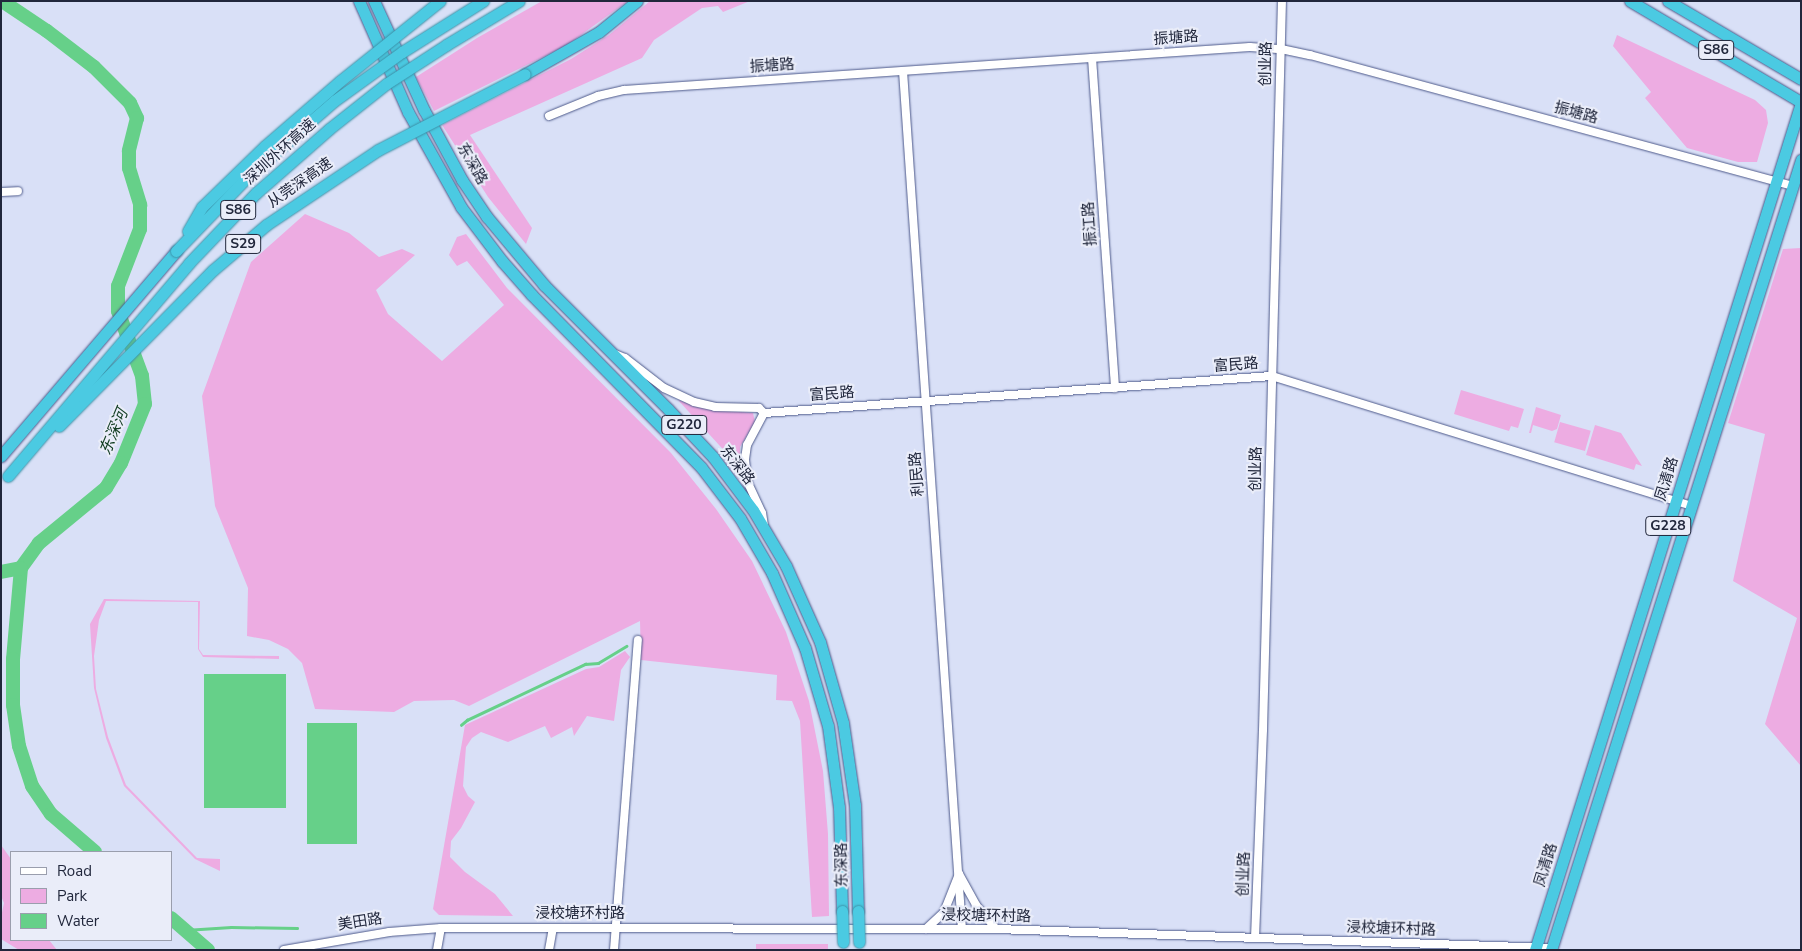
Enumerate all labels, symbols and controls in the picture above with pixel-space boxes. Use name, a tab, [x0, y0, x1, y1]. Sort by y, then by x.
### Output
street label: 振塘路	[1153, 27, 1199, 49]
road number: S86	[1697, 38, 1735, 62]
street label: 创业路	[1257, 41, 1275, 87]
street label: 振塘路	[749, 55, 795, 77]
street label: 振塘路	[1552, 98, 1600, 128]
street label: 深圳外环高速	[241, 115, 319, 189]
street label: 东深路	[453, 140, 491, 188]
street label: 从莞深高速	[264, 154, 336, 212]
road number: S86	[219, 198, 257, 222]
street label: 振江路	[1079, 201, 1101, 247]
road number: S29	[224, 232, 262, 255]
street label: 富民路	[1213, 354, 1259, 376]
street label: 富民路	[809, 383, 855, 405]
water label: 东深河	[96, 406, 132, 458]
road number: G220	[660, 414, 708, 436]
street label: 东深路	[716, 442, 758, 488]
street label: 创业路	[1247, 446, 1265, 492]
street label: 利民路	[906, 451, 928, 497]
street label: 凤清路	[1652, 455, 1682, 503]
road number: G228	[1644, 514, 1692, 538]
street label: 凤清路	[1531, 841, 1561, 889]
street label: 东深路	[833, 842, 851, 888]
legend	[10, 851, 172, 941]
street label: 创业路	[1234, 851, 1254, 897]
text: Road	[57, 861, 92, 881]
text: Park	[57, 886, 87, 906]
street label: 浸校塘环村路	[535, 905, 625, 923]
street label: 浸校塘环村路	[941, 906, 1031, 926]
street label: 美田路	[336, 910, 384, 934]
text: Water	[57, 911, 99, 931]
street label: 浸校塘环村路	[1346, 918, 1436, 940]

